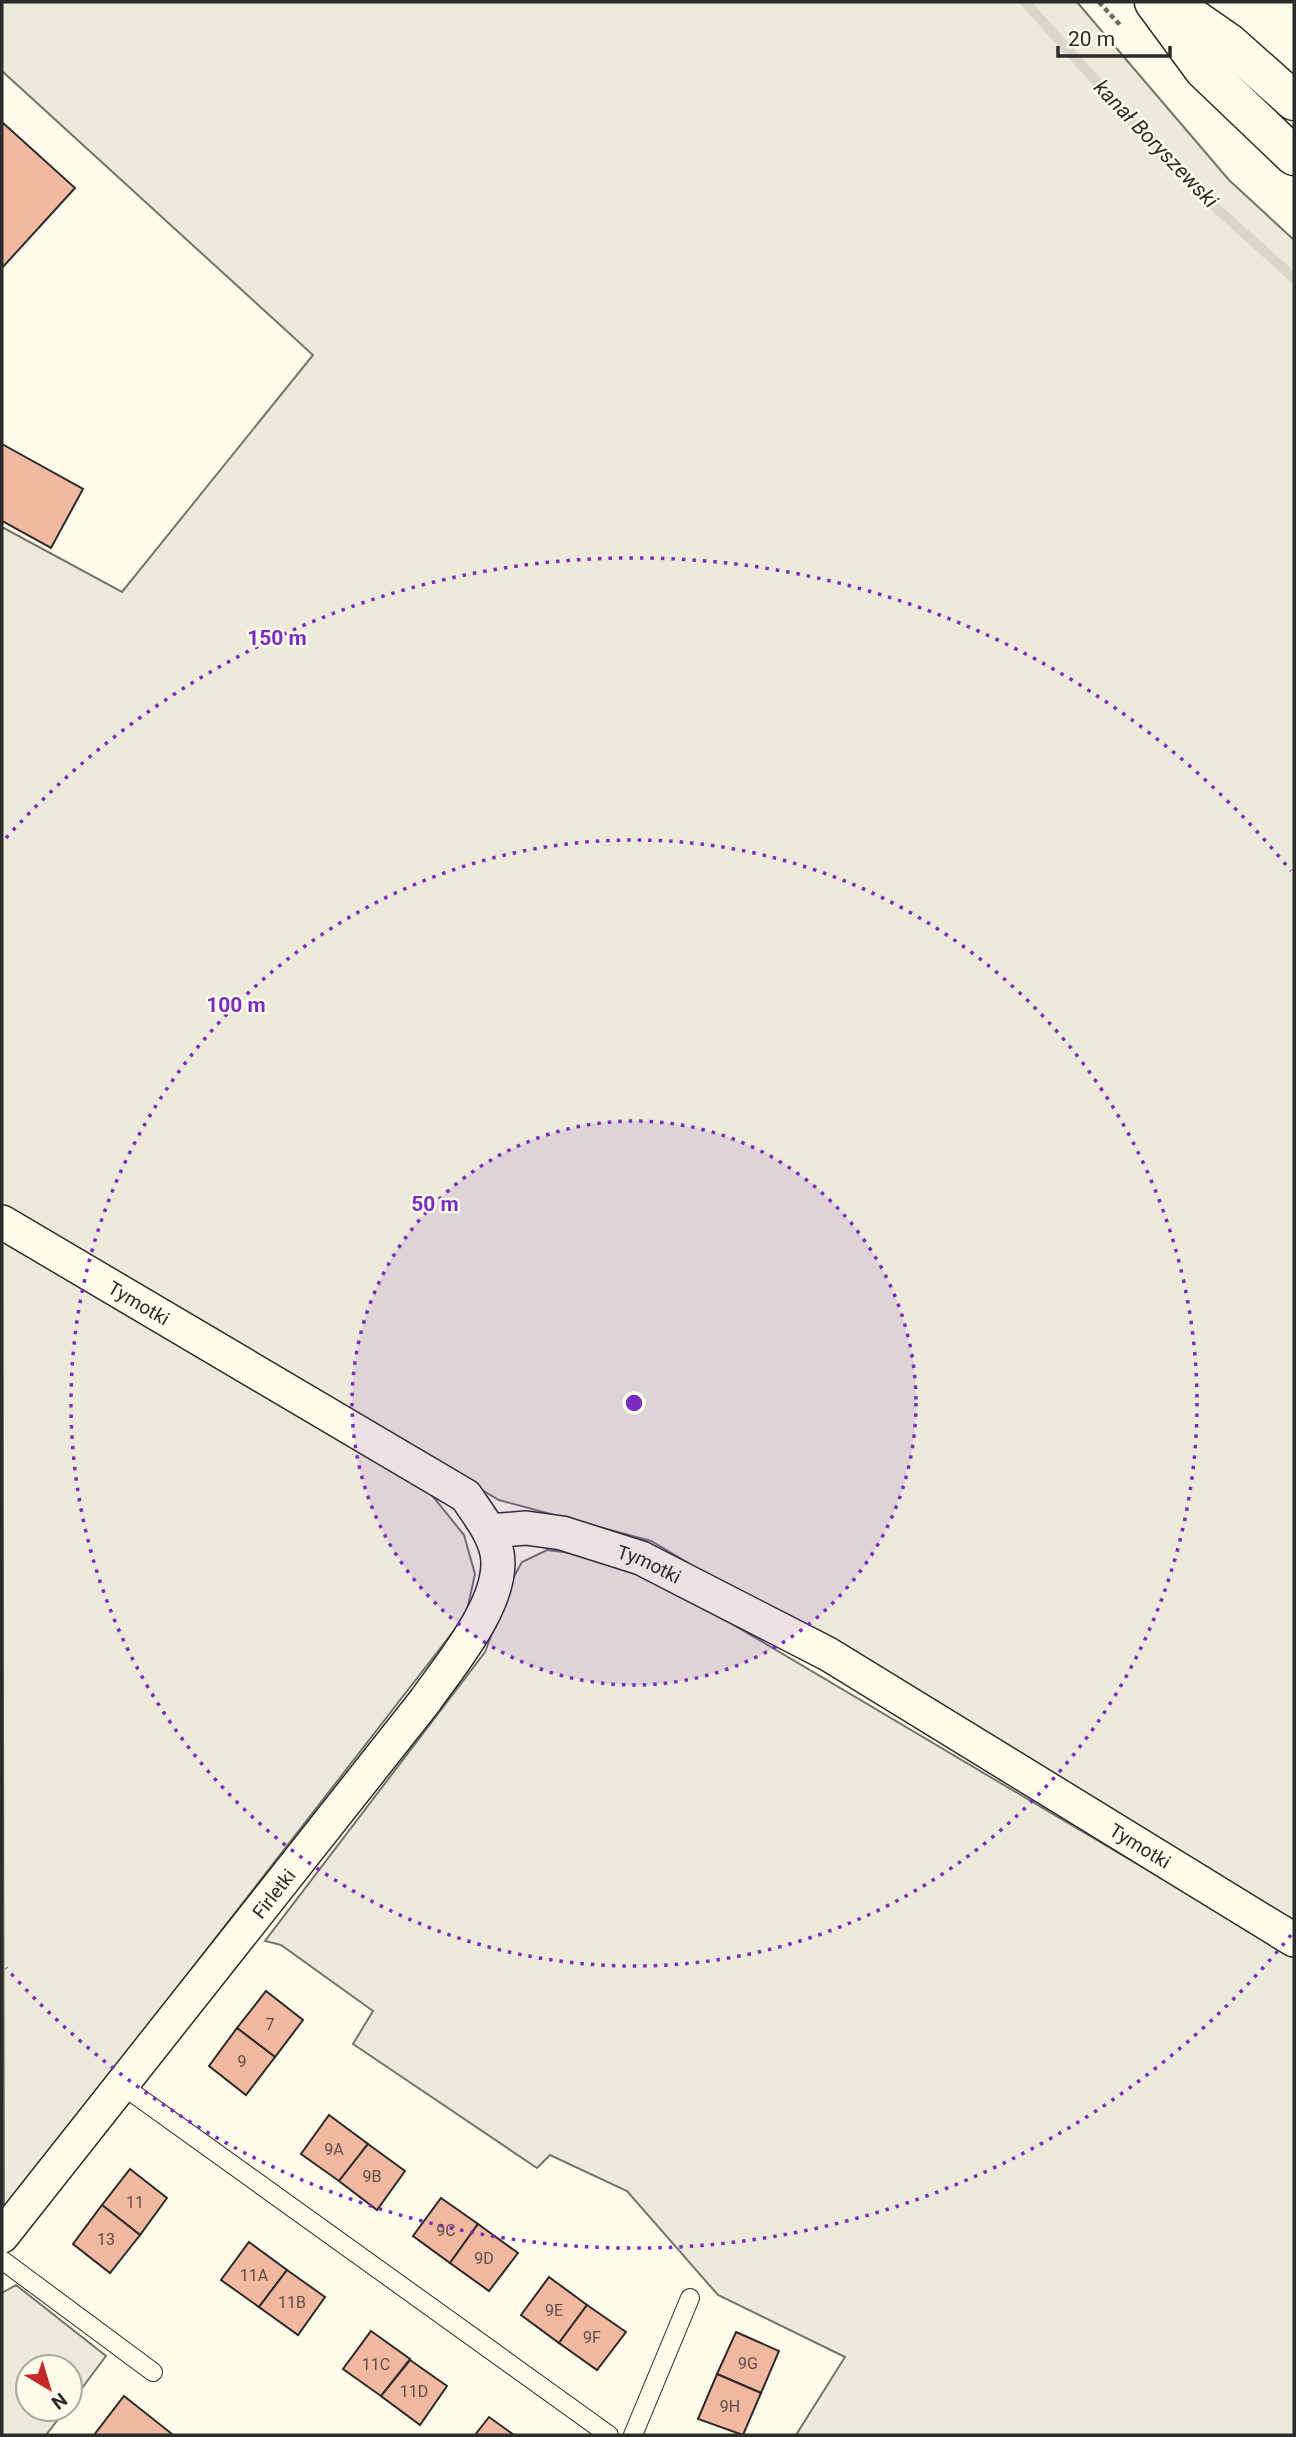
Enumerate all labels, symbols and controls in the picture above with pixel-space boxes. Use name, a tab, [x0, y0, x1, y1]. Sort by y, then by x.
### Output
scale bar	[1058, 14, 1170, 58]
text: 20 m	[1068, 27, 1115, 51]
water label: kanał Boryszewski	[1089, 75, 1223, 213]
text: 150 m	[247, 626, 307, 650]
text: 100 m	[206, 993, 266, 1017]
text: 50 m	[411, 1192, 459, 1216]
street label: Tymotki	[104, 1276, 174, 1330]
centre of rings	[622, 1391, 646, 1415]
street label: Tymotki	[614, 1540, 685, 1588]
street label: Tymotki	[1105, 1818, 1175, 1873]
street label: Firletki	[247, 1865, 301, 1923]
house number: 7	[266, 2015, 275, 2034]
house number: 9	[238, 2052, 247, 2071]
house number: 9A	[324, 2140, 344, 2159]
house number: 9B	[363, 2167, 382, 2186]
house number: 11	[126, 2193, 144, 2212]
house number: 9C	[436, 2221, 456, 2240]
house number: 13	[97, 2230, 115, 2249]
house number: 9D	[474, 2249, 494, 2268]
house number: 11A	[240, 2266, 269, 2285]
house number: 11B	[278, 2293, 306, 2312]
house number: 9E	[545, 2301, 563, 2320]
house number: 9F	[583, 2328, 601, 2347]
north arrow	[14, 2353, 84, 2423]
house number: 9G	[738, 2354, 758, 2373]
house number: 11C	[362, 2355, 390, 2374]
house number: 11D	[400, 2382, 428, 2401]
text: N	[47, 2388, 72, 2414]
house number: 9H	[720, 2397, 740, 2416]

